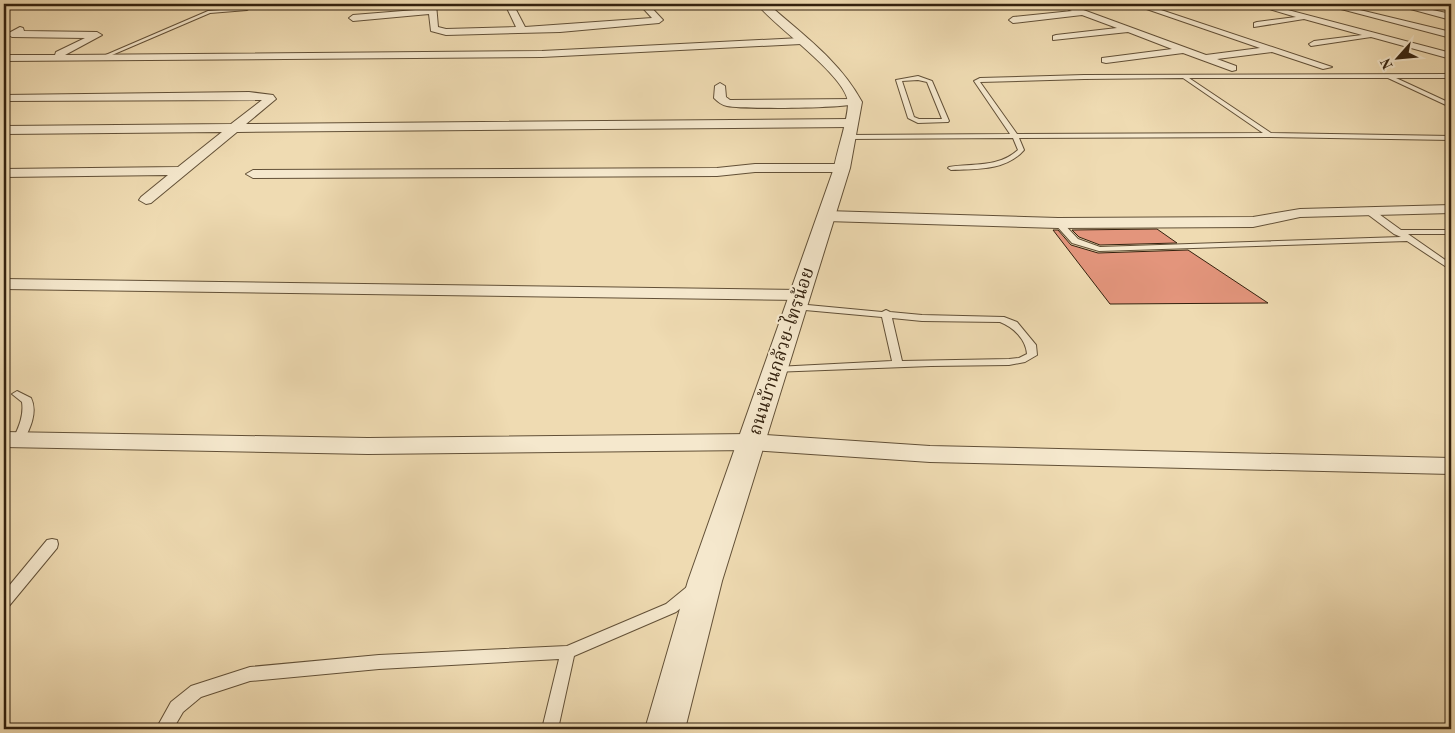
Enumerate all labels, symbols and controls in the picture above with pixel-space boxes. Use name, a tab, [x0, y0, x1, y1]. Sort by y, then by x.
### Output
north arrow	[1372, 32, 1422, 82]
text: N	[1379, 55, 1396, 71]
street label: ถนนบ้านกล้วย-ไทรน้อย	[743, 264, 818, 437]

